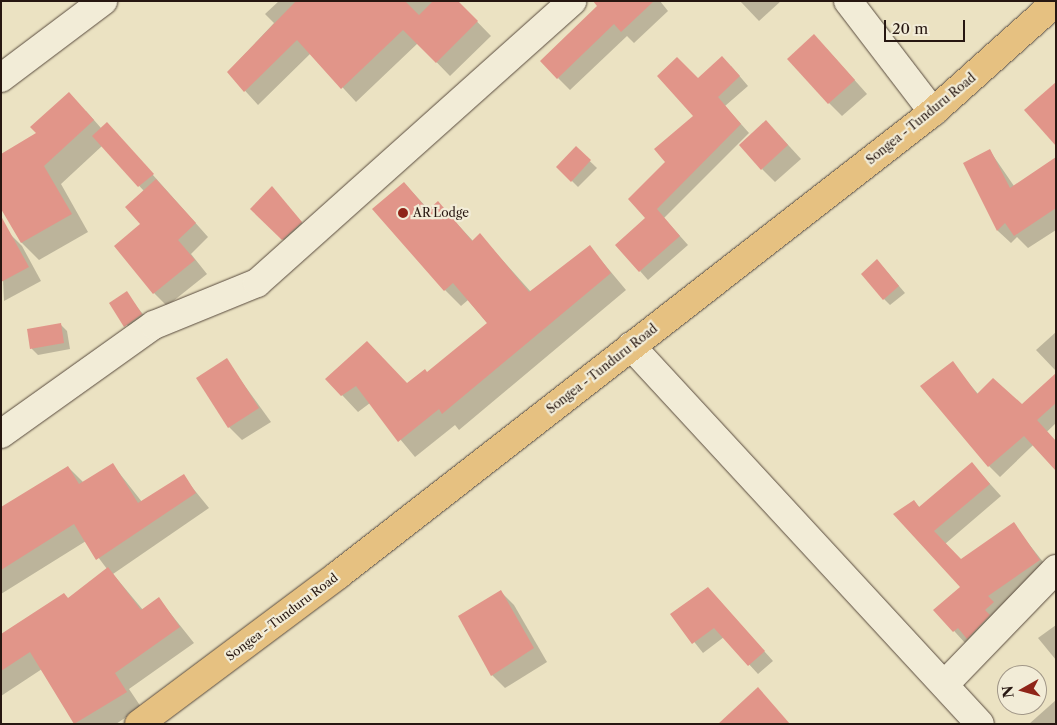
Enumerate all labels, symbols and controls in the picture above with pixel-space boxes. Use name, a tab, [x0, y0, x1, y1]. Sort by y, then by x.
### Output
scale bar	[887, 10, 968, 42]
text: 20 m	[892, 19, 928, 38]
street label: Songea - Tunduru Road	[863, 70, 979, 168]
place label: AR Lodge	[413, 206, 469, 220]
marker: AR Lodge	[397, 207, 409, 219]
street label: Songea - Tunduru Road	[544, 321, 660, 417]
street label: Songea - Tunduru Road	[223, 570, 341, 664]
north arrow	[997, 665, 1047, 715]
text: N	[998, 685, 1018, 699]

